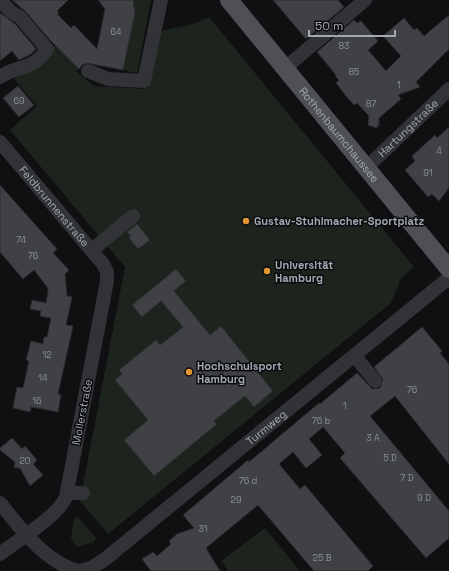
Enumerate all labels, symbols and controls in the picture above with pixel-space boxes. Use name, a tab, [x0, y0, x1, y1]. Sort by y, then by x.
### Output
scale bar	[309, 12, 395, 38]
text: 50 m	[315, 18, 343, 34]
house number: 64	[110, 26, 122, 38]
house number: 83	[338, 40, 350, 52]
house number: 85	[349, 66, 360, 78]
house number: 1	[397, 79, 401, 91]
street label: Rothenbaumchaussee	[296, 84, 382, 185]
house number: 69	[13, 95, 25, 107]
street label: Hartungstraße	[375, 96, 441, 160]
house number: 87	[366, 98, 376, 110]
house number: 4	[436, 145, 442, 157]
street label: Feldbrunnenstraße	[16, 163, 92, 249]
house number: 91	[423, 167, 433, 179]
place label: Gustav-Stuhlmacher-Sportplatz	[254, 214, 424, 228]
marker: Gustav-Stuhlmacher-Sportplatz	[241, 216, 251, 226]
house number: 74	[16, 234, 26, 246]
house number: 76	[28, 250, 39, 262]
place label: Universität Hamburg	[275, 258, 333, 285]
marker: Universität Hamburg	[262, 266, 272, 276]
house number: 12	[42, 349, 52, 361]
place label: Hochschulsport Hamburg	[197, 359, 282, 386]
marker: Hochschulsport Hamburg	[184, 367, 194, 377]
house number: 14	[38, 372, 48, 384]
street label: Mollerstraße	[69, 378, 95, 446]
house number: 76	[407, 384, 418, 396]
house number: 16	[32, 395, 42, 407]
house number: 1	[343, 400, 347, 412]
street label: Turmweg	[243, 407, 289, 448]
house number: 76 b	[312, 415, 331, 427]
house number: 3 A	[366, 432, 380, 444]
house number: 5 D	[383, 452, 397, 464]
house number: 20	[19, 455, 31, 467]
house number: 7 D	[400, 472, 414, 484]
house number: 76 d	[239, 475, 258, 487]
house number: 9 D	[417, 492, 431, 504]
house number: 29	[231, 494, 241, 506]
house number: 31	[198, 523, 208, 535]
house number: 25 B	[312, 552, 332, 564]

